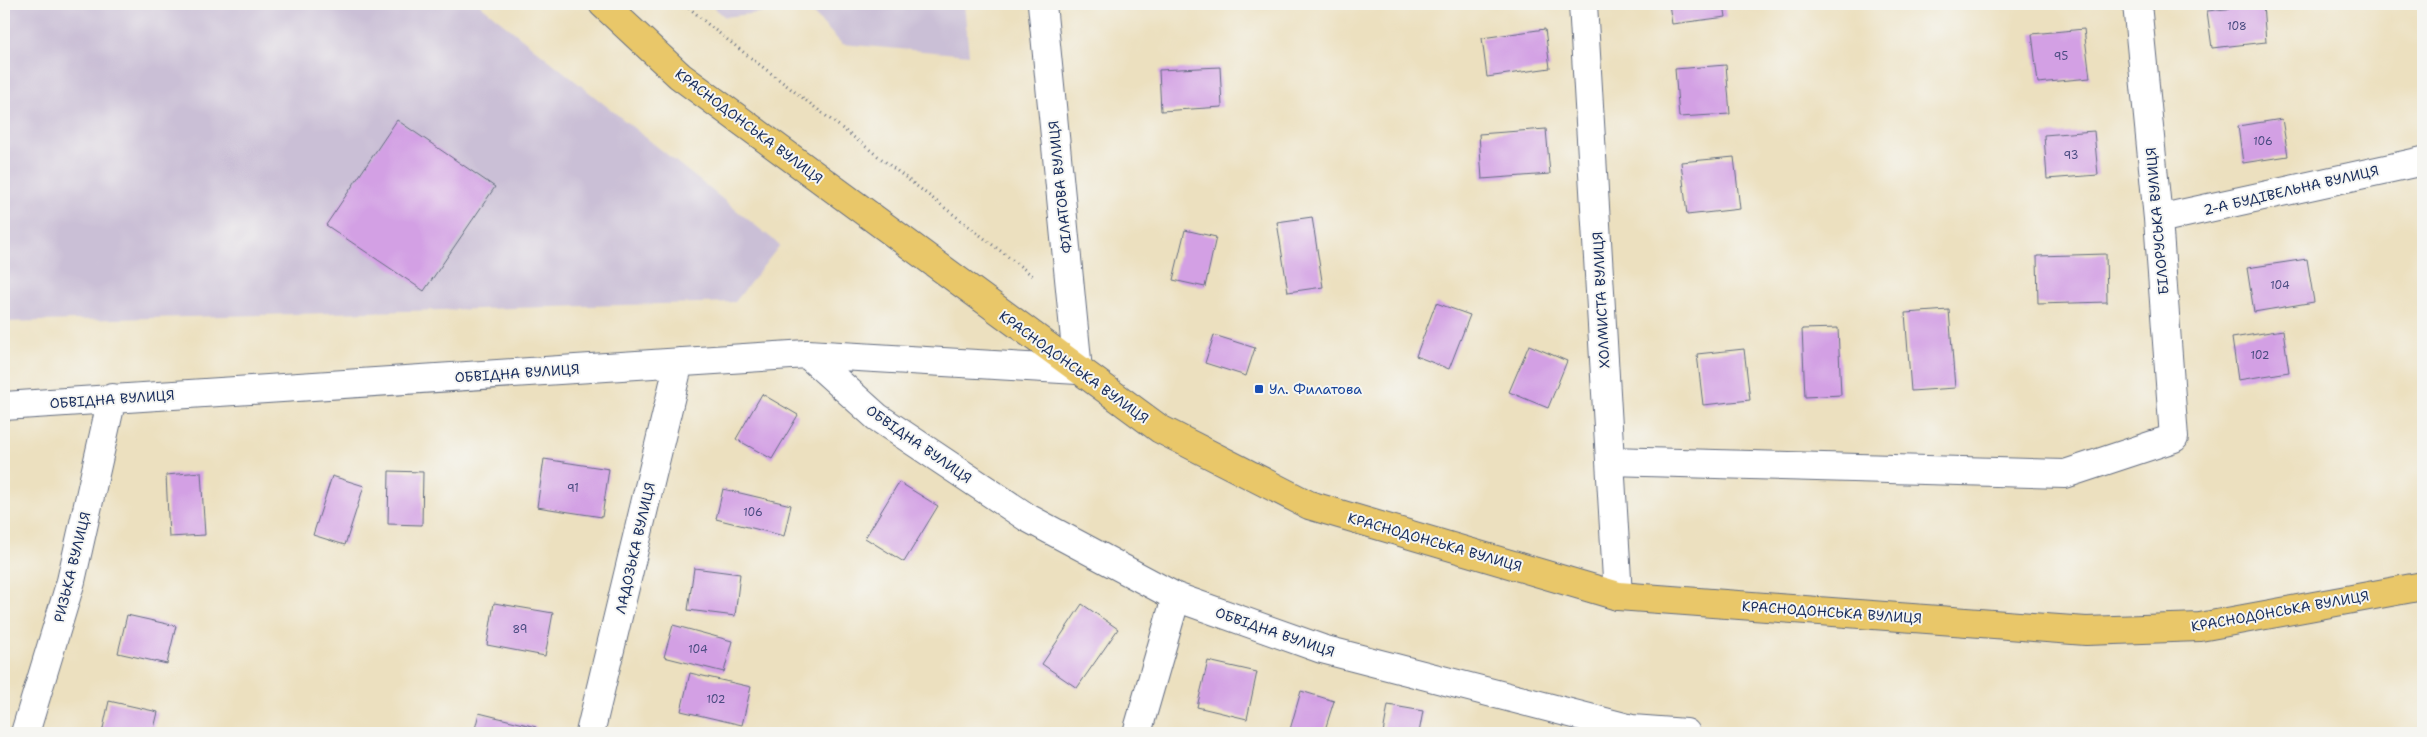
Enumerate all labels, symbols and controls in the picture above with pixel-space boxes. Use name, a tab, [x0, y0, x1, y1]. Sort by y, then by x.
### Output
house number: 108	[2227, 19, 2247, 34]
house number: 95	[2054, 49, 2068, 64]
street label: КРАСНОДОНСЬКА ВУЛИЦЯ	[672, 64, 826, 188]
street label: ФІЛАТОВА ВУЛИЦЯ	[1044, 120, 1076, 254]
house number: 106	[2253, 134, 2273, 149]
street label: БІЛОРУСЬКА ВУЛИЦЯ	[2142, 147, 2172, 295]
house number: 93	[2064, 148, 2078, 163]
street label: 2-А БУДІВЕЛЬНА ВУЛИЦЯ	[2202, 161, 2380, 219]
street label: ХОЛМИСТА ВУЛИЦЯ	[1588, 231, 1614, 369]
house number: 104	[2270, 278, 2290, 293]
street label: КРАСНОДОНСЬКА ВУЛИЦЯ	[996, 307, 1152, 427]
house number: 102	[2250, 348, 2270, 363]
street label: ОБВІДНА ВУЛИЦЯ	[454, 360, 580, 386]
place label: Ул. Филатова	[1269, 380, 1362, 398]
marker: Ул. Филатова	[1253, 383, 1265, 395]
street label: ОБВІДНА ВУЛИЦЯ	[49, 386, 175, 412]
street label: ОБВІДНА ВУЛИЦЯ	[863, 401, 975, 487]
street label: ЛАДОЗЬКА ВУЛИЦЯ	[611, 480, 659, 616]
house number: 91	[567, 481, 579, 496]
house number: 106	[743, 505, 763, 520]
street label: КРАСНОДОНСЬКА ВУЛИЦЯ	[1346, 508, 1524, 576]
street label: РИЗЬКА ВУЛИЦЯ	[50, 510, 94, 624]
street label: КРАСНОДОНСЬКА ВУЛИЦЯ	[2190, 586, 2370, 636]
street label: КРАСНОДОНСЬКА ВУЛИЦЯ	[1741, 597, 1923, 627]
street label: ОБВІДНА ВУЛИЦЯ	[1213, 603, 1337, 661]
house number: 89	[513, 622, 527, 637]
house number: 104	[688, 642, 708, 657]
house number: 102	[706, 692, 726, 707]

